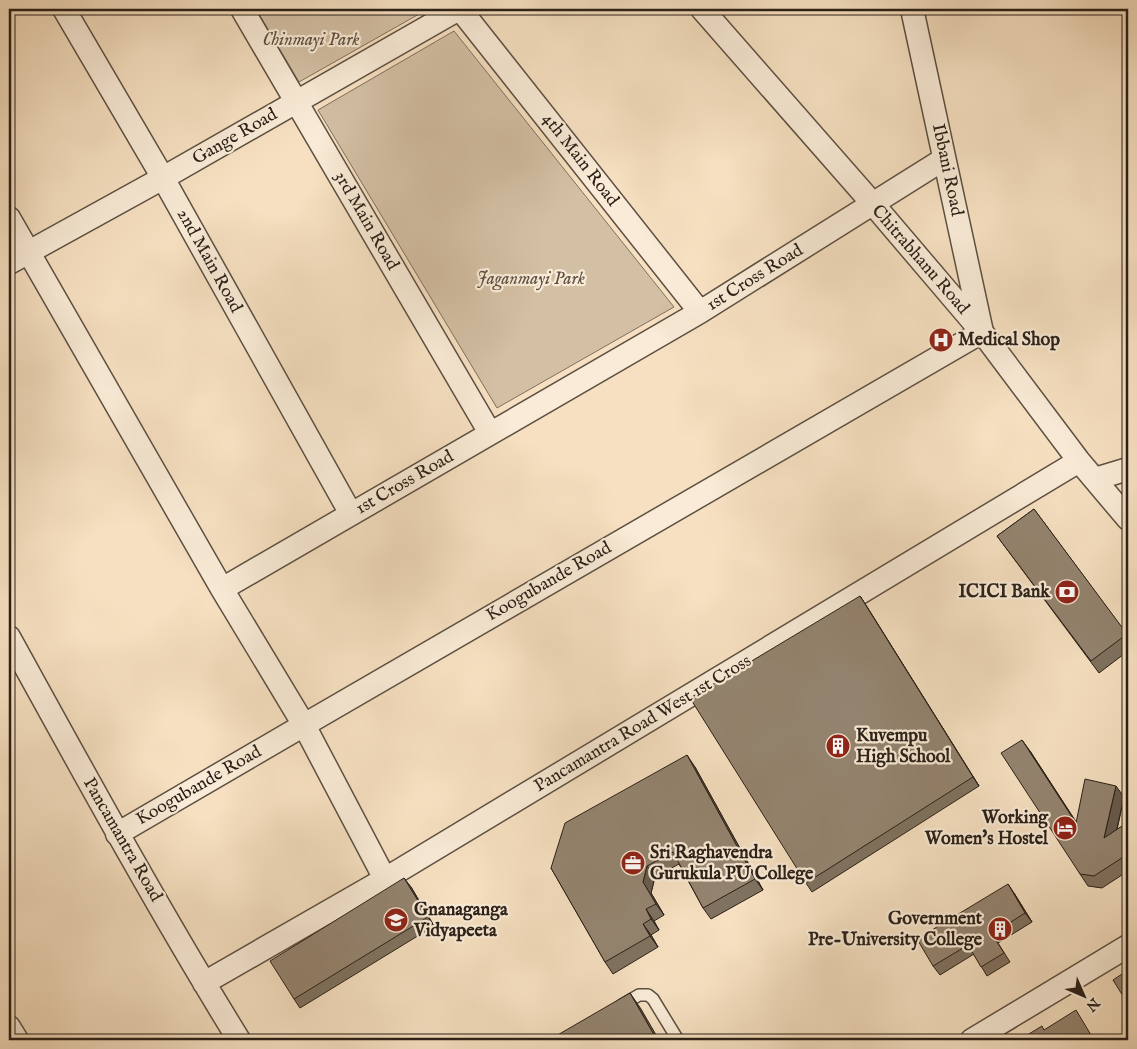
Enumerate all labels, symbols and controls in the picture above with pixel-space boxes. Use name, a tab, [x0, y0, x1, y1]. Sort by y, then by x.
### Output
park label: Chinmayi Park	[262, 29, 360, 52]
street label: Gange Road	[188, 103, 282, 171]
street label: 4th Main Road	[536, 109, 624, 212]
street label: Ibbani Road	[926, 122, 968, 219]
street label: 3rd Main Road	[328, 167, 404, 275]
street label: Chitrabhanu Road	[866, 200, 974, 320]
street label: 2nd Main Road	[171, 205, 247, 317]
street label: 1st Cross Road	[702, 239, 808, 317]
park label: Jaganmayi Park	[477, 268, 585, 291]
hospital icon: Medical Shop	[928, 327, 954, 353]
place label: Medical Shop	[958, 329, 1060, 352]
street label: 1st Cross Road	[352, 445, 459, 520]
street label: Koogubande Road	[482, 537, 616, 627]
bank icon: ICICI Bank	[1054, 579, 1080, 605]
place label: ICICI Bank	[959, 581, 1051, 604]
street label: Pancamantra Road West 1st Cross	[530, 650, 756, 798]
place label: Kuvempu High School	[856, 725, 951, 769]
building icon: Kuvempu High School	[825, 733, 851, 759]
street label: Koogubande Road	[132, 741, 266, 831]
street label: Pancamantra Road	[77, 774, 167, 907]
place label: Working Women's Hostel	[924, 807, 1049, 851]
hotel icon: Working Women's Hostel	[1052, 815, 1078, 841]
place label: Sri Raghavendra Gurukula PU College	[650, 842, 814, 886]
office icon: Sri Raghavendra Gurukula PU College	[620, 850, 646, 876]
place label: Gnanaganga Vidyapeeta	[413, 899, 509, 943]
school or university icon: Gnanaganga Vidyapeeta	[383, 907, 409, 933]
place label: Government Pre-University College	[808, 908, 983, 952]
building icon: Government Pre-University College	[987, 916, 1013, 942]
north arrow	[1060, 972, 1110, 1022]
text: N	[1082, 993, 1104, 1015]

